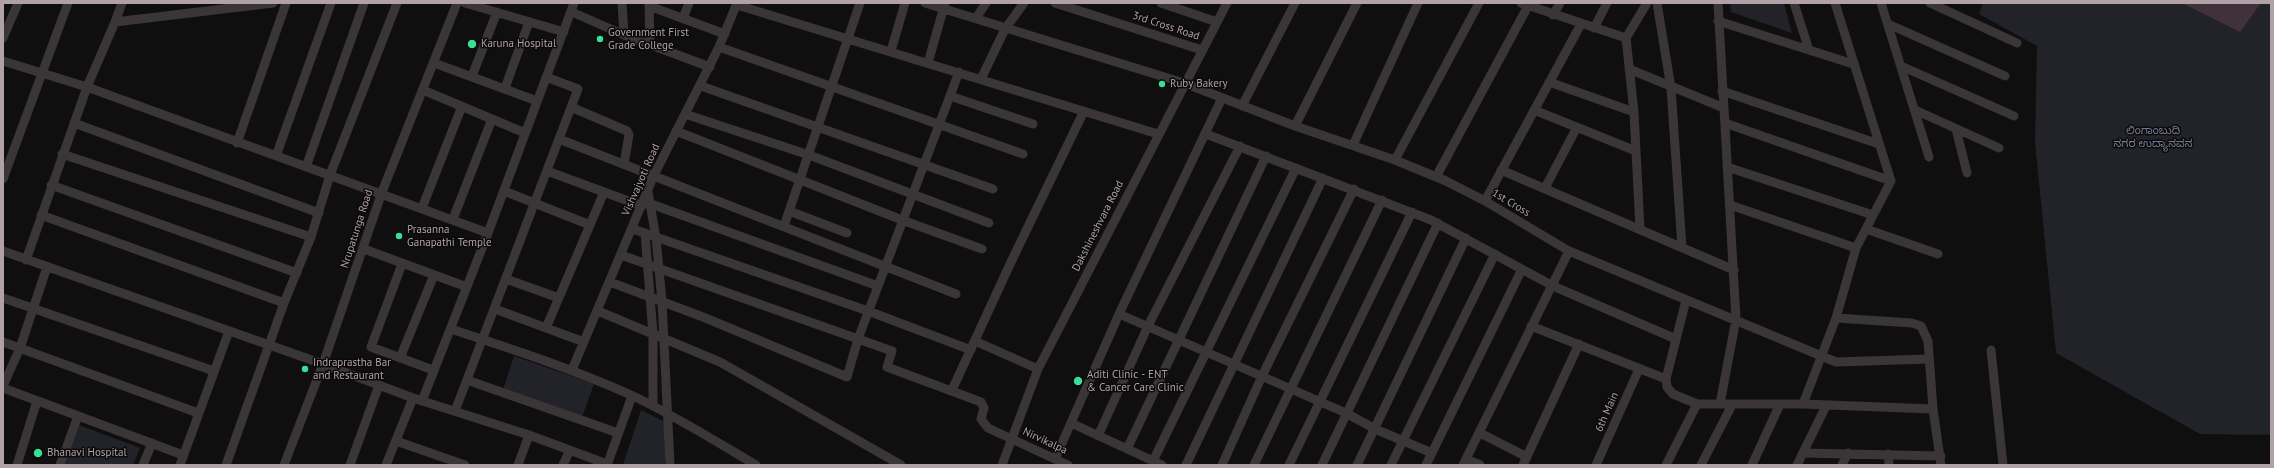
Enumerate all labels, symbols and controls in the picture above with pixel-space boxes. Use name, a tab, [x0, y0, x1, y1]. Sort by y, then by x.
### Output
street label: 3rd Cross Road	[1131, 9, 1201, 43]
place label: Government First Grade College	[608, 26, 689, 52]
marker: Government First Grade College	[595, 34, 605, 44]
place label: Karuna Hospital	[481, 37, 556, 51]
marker: Karuna Hospital	[466, 38, 478, 50]
place label: Ruby Bakery	[1170, 77, 1228, 91]
marker: Ruby Bakery	[1157, 79, 1167, 89]
park label: ಲಿಂಗಾಂಬುದಿ ನಗರ ಉದ್ಯಾನವನ	[2113, 124, 2193, 150]
street label: Vishvajyoti Road	[619, 142, 663, 218]
street label: Dakshineshvara Road	[1069, 178, 1127, 274]
street label: 1st Cross	[1489, 186, 1533, 220]
street label: Nrupatunga Road	[338, 188, 376, 270]
place label: Prasanna Ganapathi Temple	[407, 223, 492, 249]
marker: Prasanna Ganapathi Temple	[394, 231, 404, 241]
place label: Indraprastha Bar and Restaurant	[313, 356, 391, 382]
marker: Indraprastha Bar and Restaurant	[300, 364, 310, 374]
place label: Aditi Clinic - ENT & Cancer Care Clinic	[1087, 368, 1184, 394]
marker: Aditi Clinic - ENT & Cancer Care Clinic	[1072, 375, 1084, 387]
street label: 6th Main	[1592, 390, 1622, 434]
street label: Nirvikalpa	[1021, 425, 1069, 457]
place label: Bhanavi Hospital	[47, 446, 127, 460]
marker: Bhanavi Hospital	[32, 447, 44, 459]

